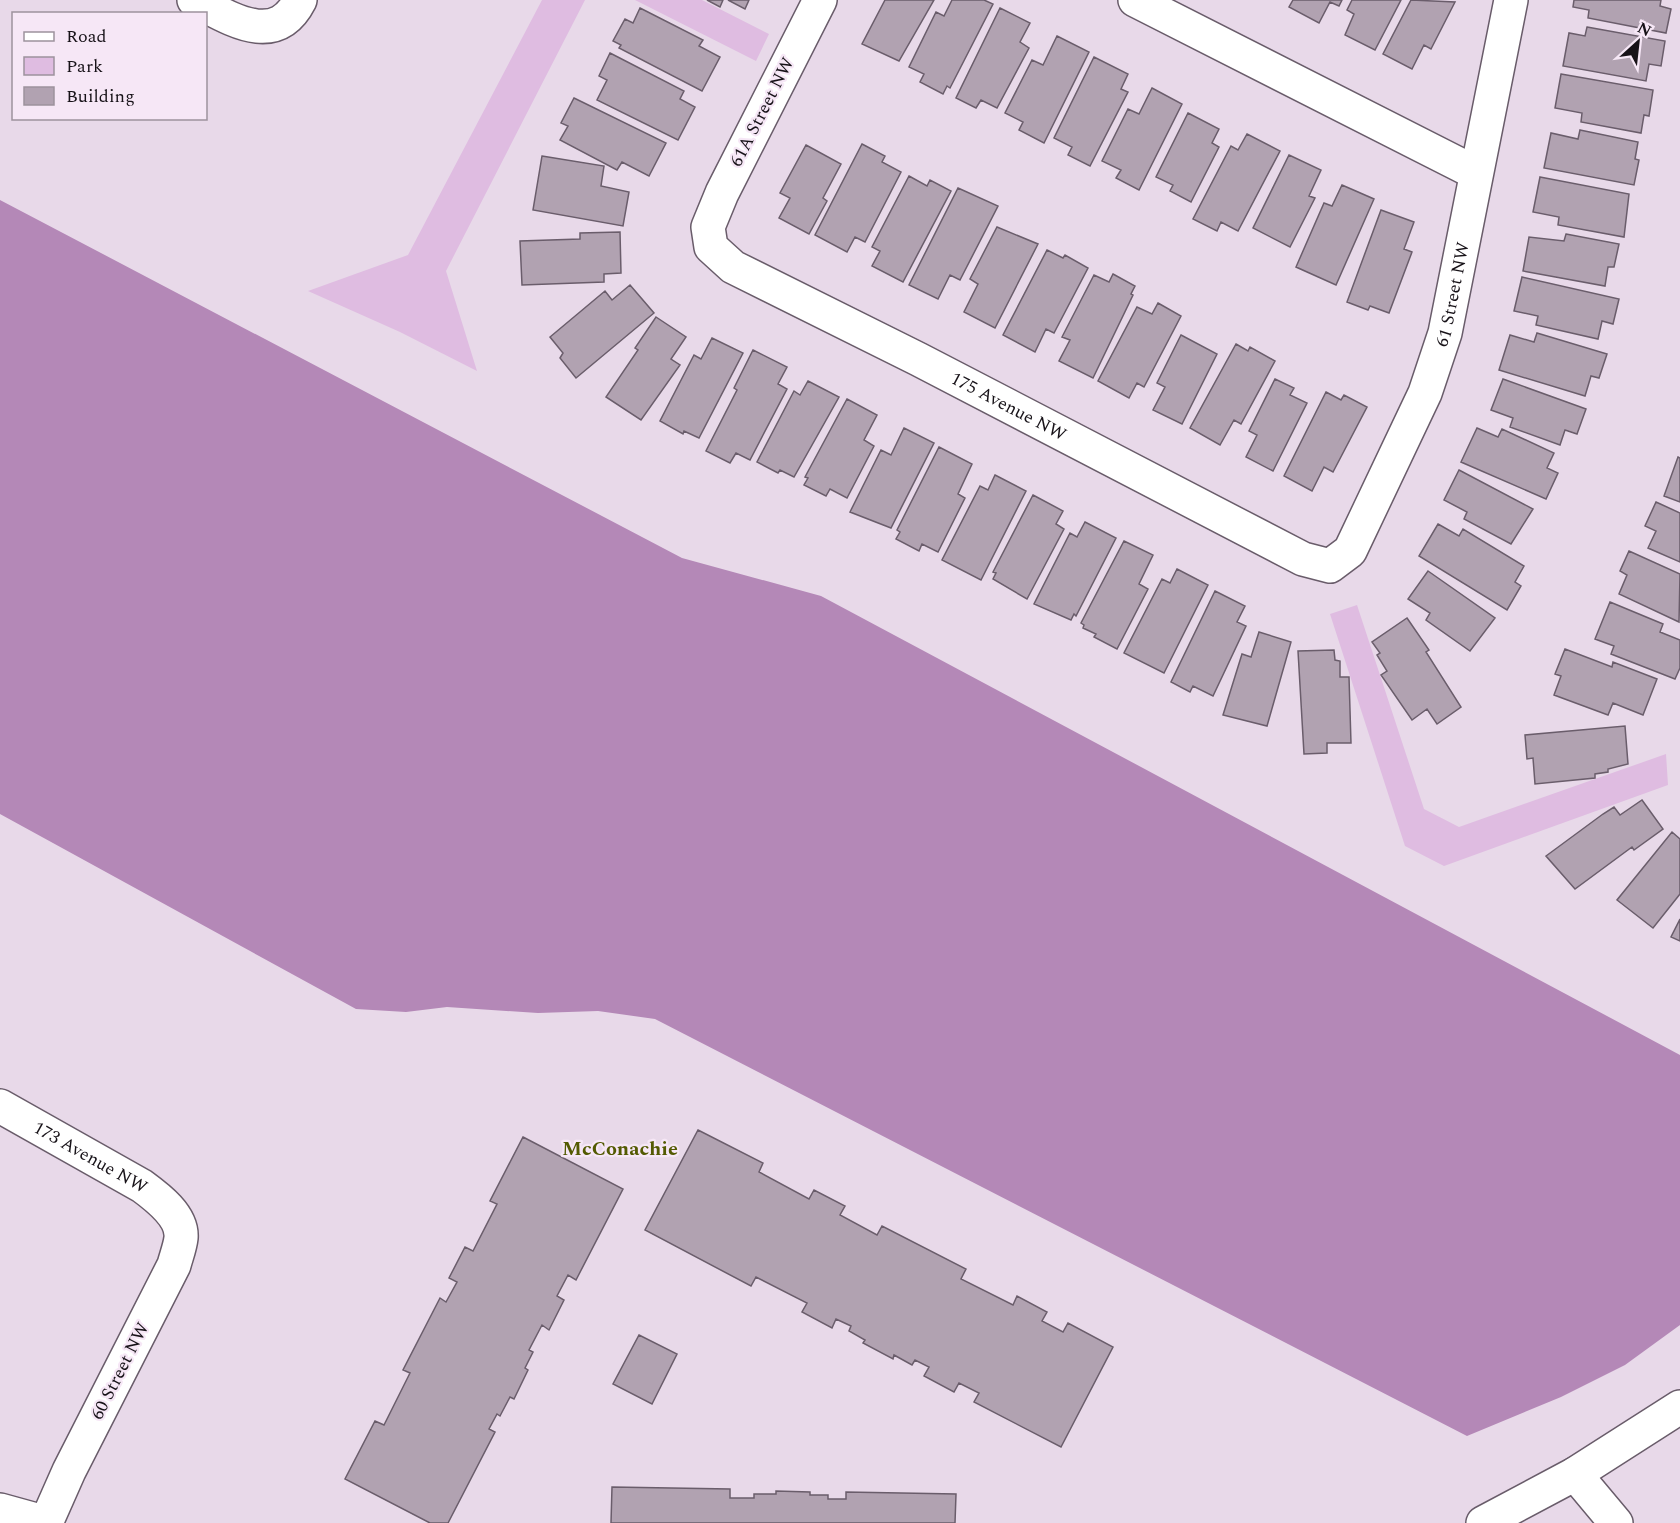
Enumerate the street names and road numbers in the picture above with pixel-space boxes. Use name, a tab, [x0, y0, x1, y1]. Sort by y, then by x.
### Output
street label: 61A Street NW	[723, 52, 801, 171]
street label: 61 Street NW	[1428, 239, 1476, 350]
street label: 175 Avenue NW	[946, 365, 1072, 448]
street label: 173 Avenue NW	[29, 1114, 153, 1200]
street label: 60 Street NW	[84, 1317, 156, 1424]

